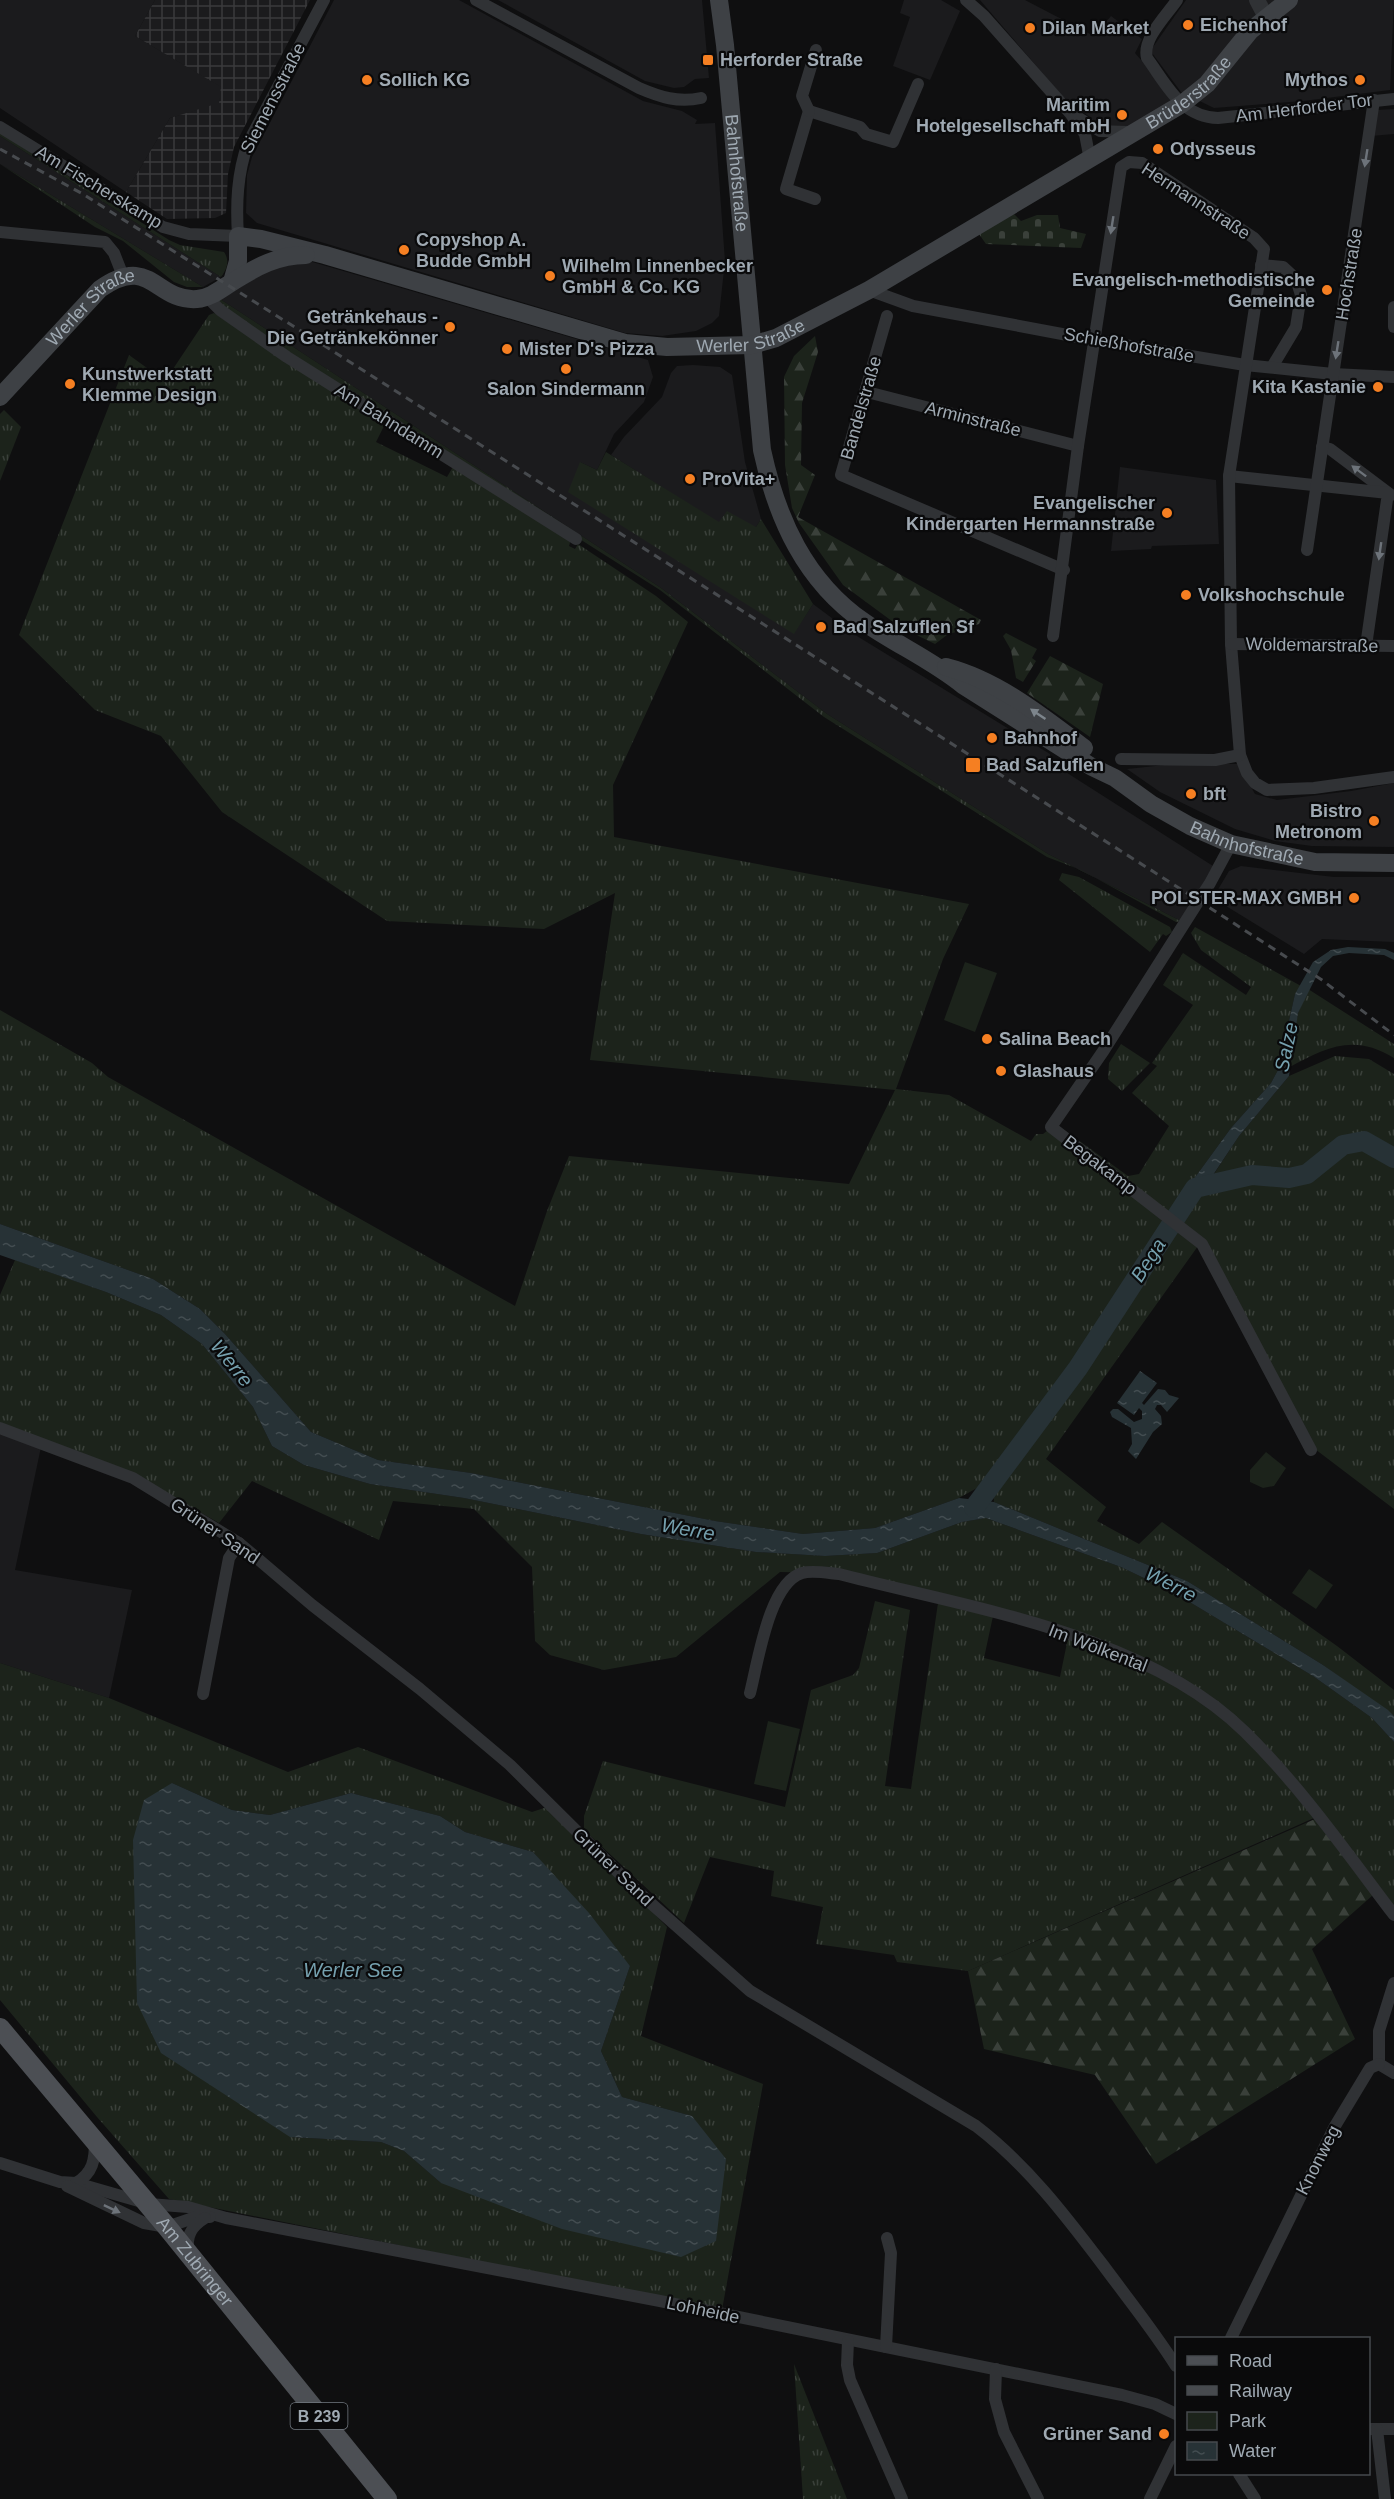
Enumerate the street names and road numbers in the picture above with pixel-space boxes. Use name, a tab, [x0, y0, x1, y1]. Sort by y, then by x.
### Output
street label: Siemensstraße	[237, 40, 309, 156]
street label: Brüderstraße	[1142, 52, 1236, 133]
street label: Am Herforder Tor	[1234, 90, 1374, 126]
street label: Bahnhofstraße	[721, 113, 752, 233]
street label: Am Fischerskamp	[32, 141, 166, 233]
street label: Hermannstraße	[1138, 159, 1254, 243]
street label: Hochstraße	[1332, 226, 1366, 322]
street label: Werler Straße	[42, 265, 136, 350]
street label: Werler Straße	[696, 315, 808, 356]
street label: Schießhofstraße	[1062, 324, 1196, 366]
street label: Bandelstraße	[837, 354, 885, 462]
street label: Am Bahndamm	[331, 380, 447, 462]
street label: Arminstraße	[923, 397, 1023, 441]
street label: Woldemarstraße	[1245, 634, 1379, 656]
street label: Bahnhofstraße	[1187, 817, 1306, 869]
street label: Begakamp	[1060, 1131, 1140, 1199]
street label: Grüner Sand	[167, 1494, 263, 1568]
street label: Im Wölkental	[1046, 1620, 1150, 1676]
street label: Grüner Sand	[569, 1824, 657, 1910]
street label: Knonweg	[1292, 2122, 1344, 2198]
street label: Am Zubringer	[153, 2213, 237, 2310]
street label: Lohheide	[665, 2293, 741, 2327]
road number: B 239	[290, 2403, 348, 2429]

